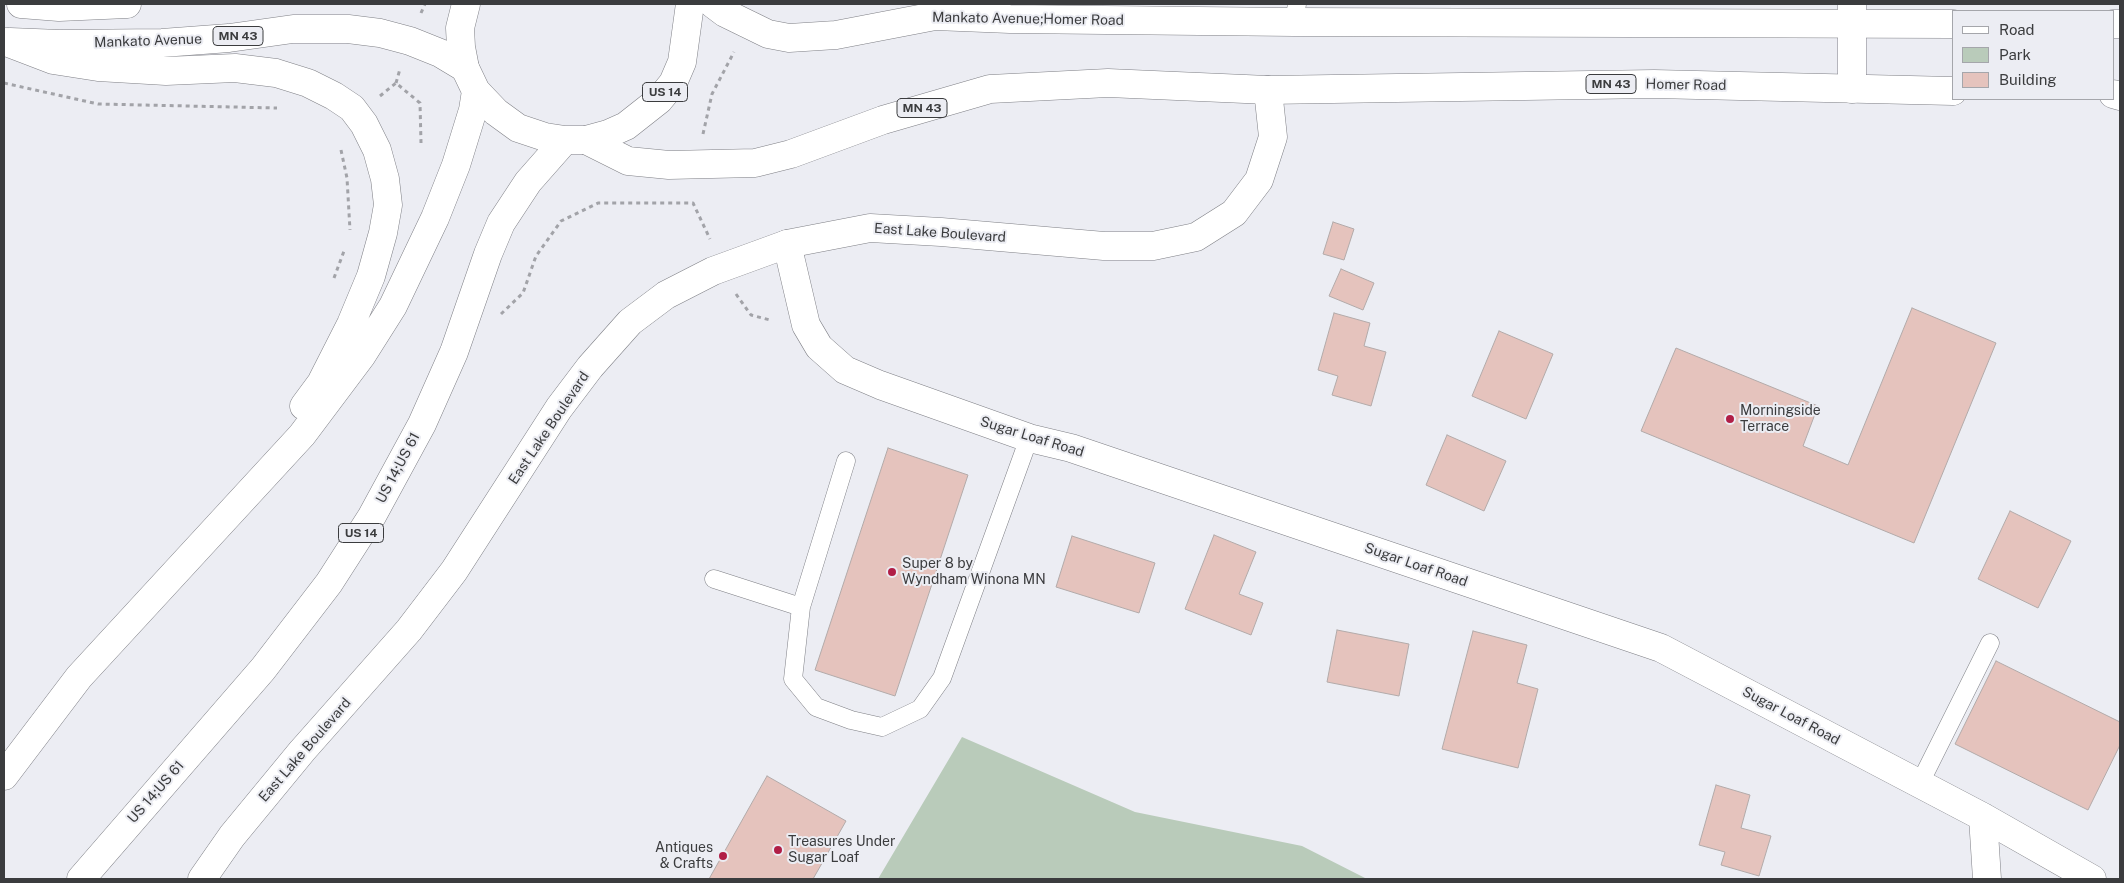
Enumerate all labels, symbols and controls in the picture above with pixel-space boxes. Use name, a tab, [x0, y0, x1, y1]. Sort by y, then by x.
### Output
street label: Mankato Avenue;Homer Road	[932, 9, 1124, 29]
legend	[1952, 10, 2114, 100]
text: Road	[1999, 21, 2035, 38]
road number: MN 43	[213, 27, 263, 46]
street label: Mankato Avenue	[94, 31, 202, 51]
text: Park	[1999, 46, 2031, 63]
text: Building	[1999, 71, 2057, 88]
road number: MN 43	[1586, 74, 1636, 94]
street label: Homer Road	[1646, 76, 1726, 94]
road number: US 14	[642, 82, 688, 101]
road number: MN 43	[897, 99, 947, 118]
street label: East Lake Boulevard	[874, 220, 1006, 246]
street label: East Lake Boulevard	[505, 369, 593, 487]
place label: Morningside Terrace	[1740, 403, 1821, 436]
street label: Sugar Loaf Road	[978, 413, 1086, 461]
marker: Morningside Terrace	[1724, 413, 1736, 425]
street label: US 14;US 61	[372, 430, 424, 506]
road number: US 14	[338, 524, 384, 542]
street label: Sugar Loaf Road	[1362, 540, 1470, 590]
place label: Super 8 by Wyndham Winona MN	[902, 556, 1046, 588]
marker: Super 8 by Wyndham Winona MN	[886, 566, 898, 578]
street label: Sugar Loaf Road	[1739, 683, 1843, 749]
street label: East Lake Boulevard	[255, 695, 355, 805]
street label: US 14;US 61	[124, 757, 188, 827]
place label: Treasures Under Sugar Loaf	[788, 834, 895, 866]
place label: Antiques & Crafts	[655, 840, 713, 872]
marker: Treasures Under Sugar Loaf	[772, 844, 784, 856]
marker: Antiques & Crafts	[717, 850, 729, 862]

